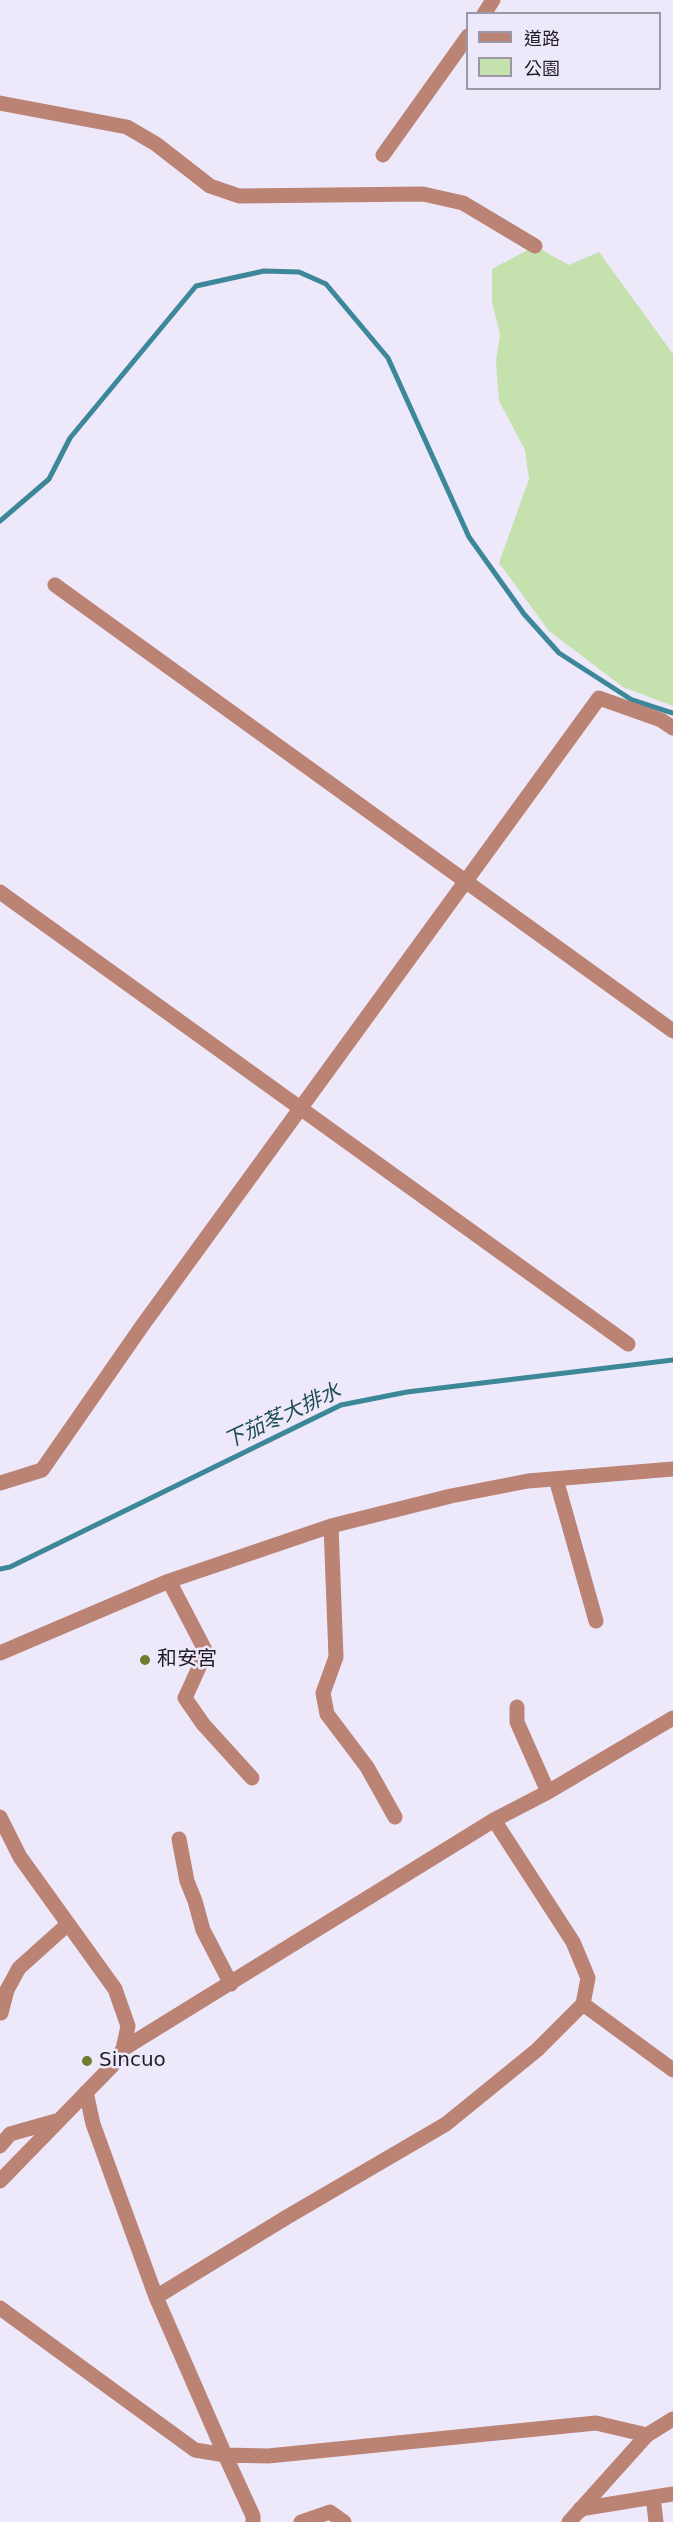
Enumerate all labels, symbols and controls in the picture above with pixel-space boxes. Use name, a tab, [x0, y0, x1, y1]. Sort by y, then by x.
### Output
legend	[466, 12, 661, 90]
text: 道路	[524, 28, 560, 49]
text: 公園	[524, 58, 560, 79]
water label: 下茄苳大排水	[221, 1379, 345, 1455]
place label: 和安宮	[157, 1648, 217, 1672]
marker: 和安宮	[138, 1653, 152, 1667]
place label: Sincuo	[99, 2049, 166, 2073]
marker: Sincuo	[80, 2054, 94, 2068]

